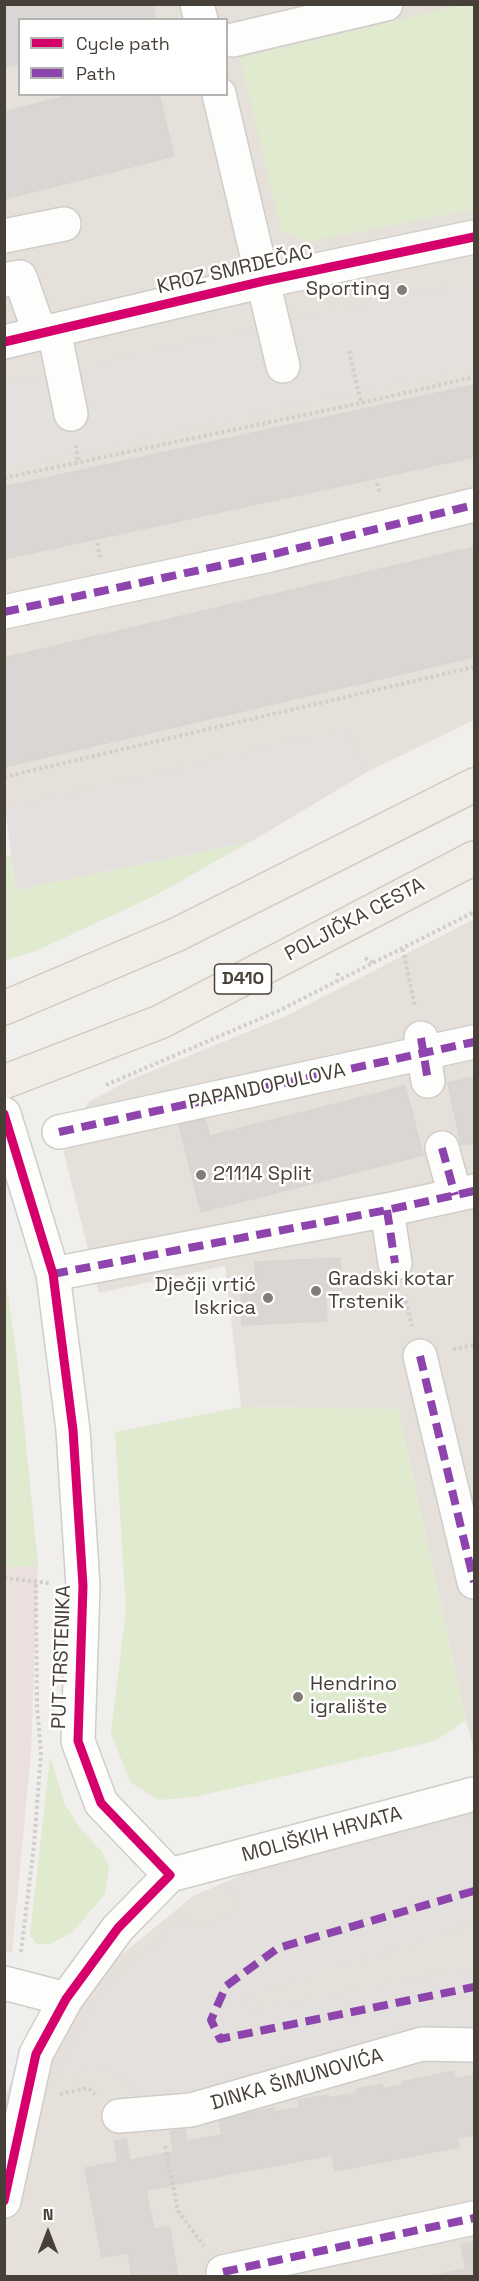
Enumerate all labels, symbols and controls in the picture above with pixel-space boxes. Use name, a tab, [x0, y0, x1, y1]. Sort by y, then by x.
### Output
legend	[18, 18, 228, 96]
text: Cycle path	[76, 32, 170, 55]
text: Path	[76, 62, 116, 85]
street label: KROZ SMRDEČAC	[155, 240, 315, 300]
place label: Sporting	[306, 278, 390, 302]
marker: Sporting	[395, 283, 409, 297]
street label: POLJIČKA CESTA	[281, 873, 429, 967]
road number: D410	[214, 964, 272, 994]
street label: PAPANDOPULOVA	[186, 1059, 348, 1115]
place label: 21114 Split	[213, 1163, 312, 1187]
marker: 21114 Split	[194, 1168, 208, 1182]
place label: Gradski kotar Trstenik	[328, 1268, 454, 1315]
place label: Dječji vrtić Iskrica	[155, 1274, 256, 1321]
marker: Gradski kotar Trstenik	[309, 1284, 323, 1298]
marker: Dječji vrtić Iskrica	[261, 1291, 275, 1305]
street label: PUT TRSTENIKA	[47, 1584, 77, 1730]
place label: Hendrino igralište	[310, 1673, 397, 1720]
marker: Hendrino igralište	[291, 1690, 305, 1704]
street label: MOLIŠKIH HRVATA	[239, 1802, 405, 1868]
street label: DINKA ŠIMUNOVIĆA	[208, 2044, 386, 2116]
north arrow	[18, 2203, 78, 2263]
text: N	[43, 2204, 53, 2225]

